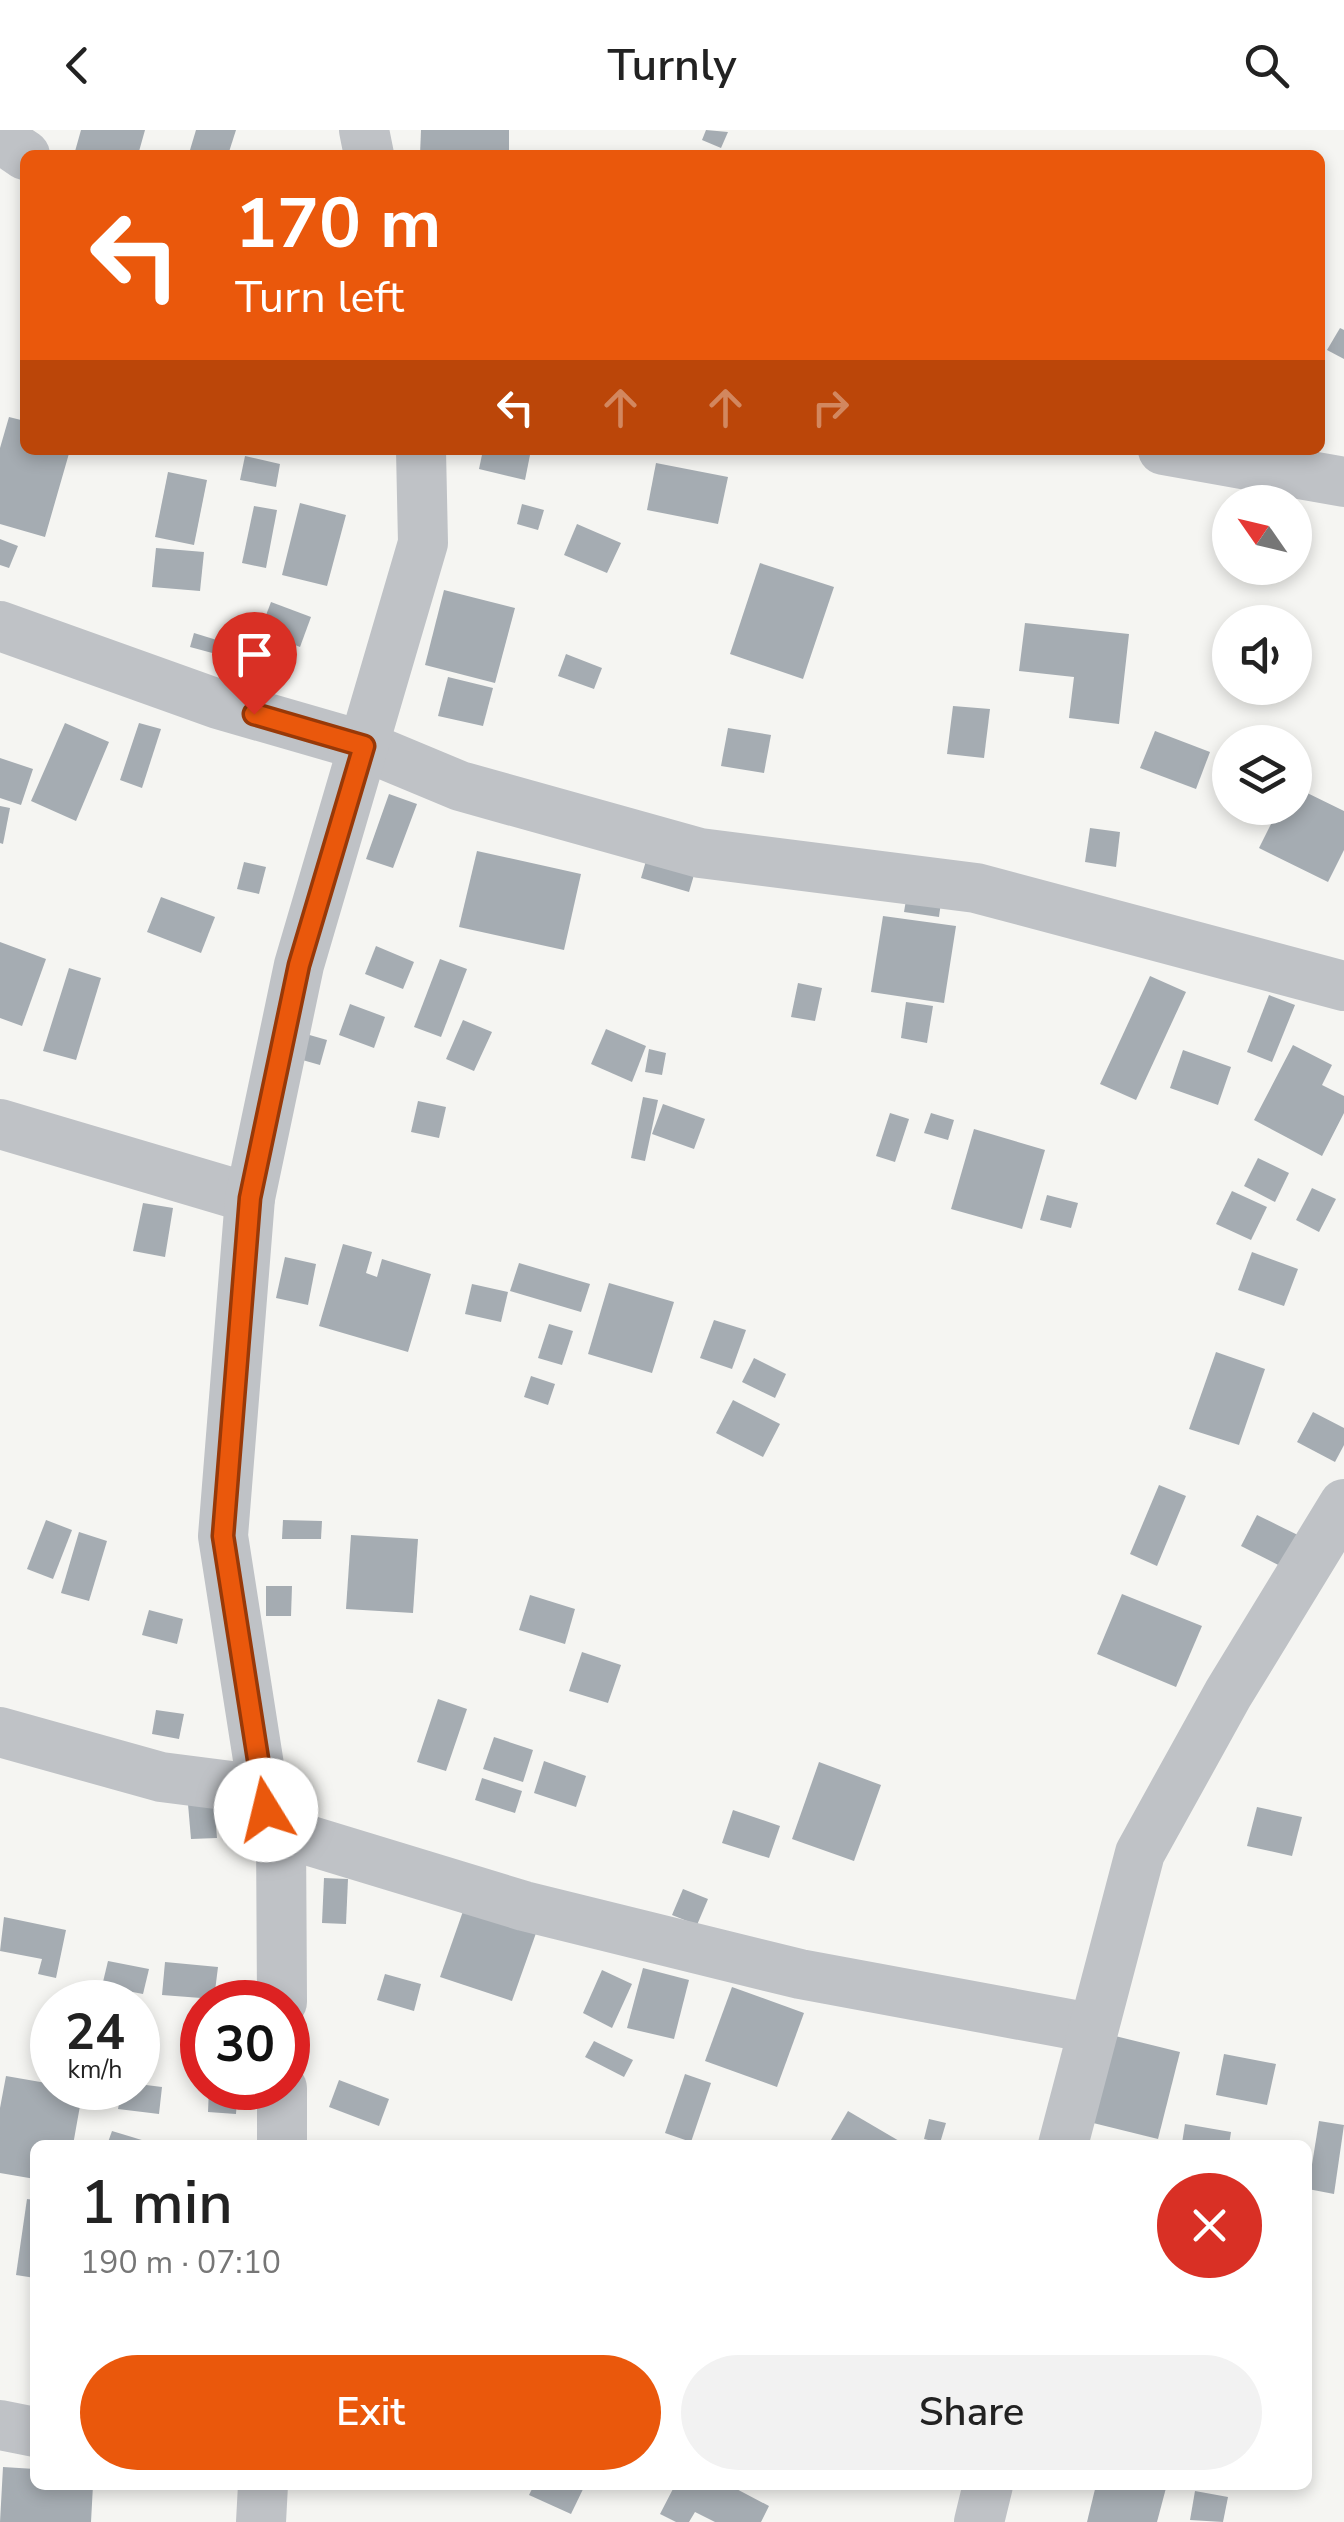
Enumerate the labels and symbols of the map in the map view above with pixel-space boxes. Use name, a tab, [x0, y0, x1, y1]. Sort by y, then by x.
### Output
north arrow	[1212, 485, 1312, 585]
pin	[212, 612, 297, 715]
position arrow	[214, 1758, 318, 1862]
speed limit sign: 30	[180, 1980, 310, 2110]

